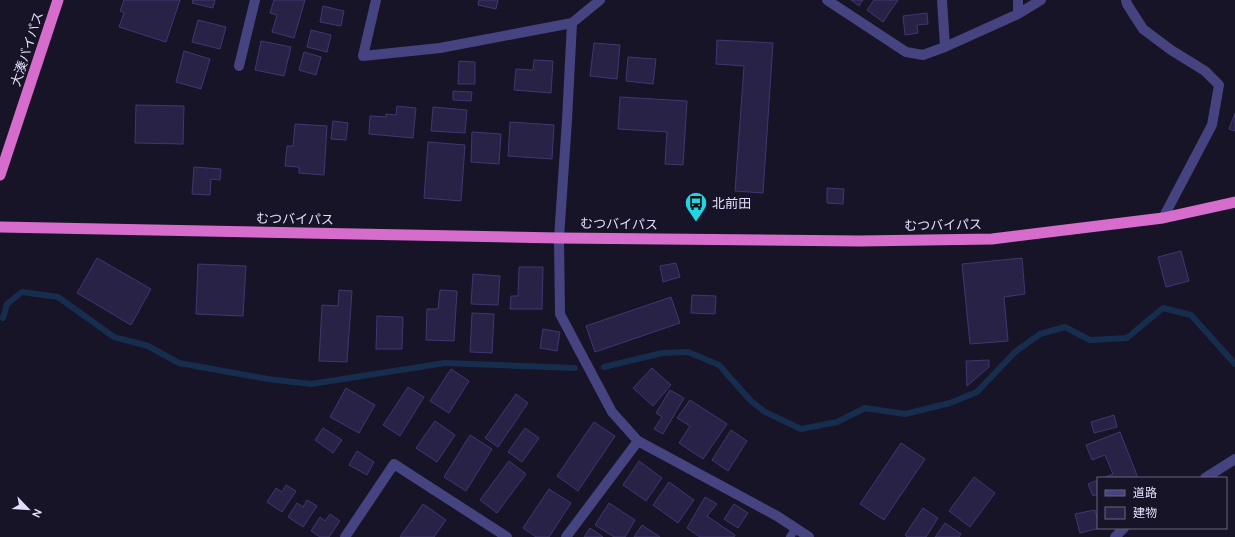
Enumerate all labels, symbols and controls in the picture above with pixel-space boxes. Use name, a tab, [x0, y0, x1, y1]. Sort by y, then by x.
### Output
street label: 大湊バイパス	[7, 9, 47, 89]
bus stop icon: 北前田	[683, 190, 709, 223]
place label: 北前田	[712, 195, 751, 212]
street label: むつバイパス	[256, 210, 334, 228]
street label: むつバイパス	[580, 215, 658, 233]
street label: むつバイパス	[904, 216, 982, 234]
legend	[1097, 477, 1227, 529]
text: 道路	[1133, 485, 1157, 501]
north arrow	[8, 489, 48, 529]
text: 建物	[1133, 505, 1157, 521]
text: N	[29, 507, 45, 520]

